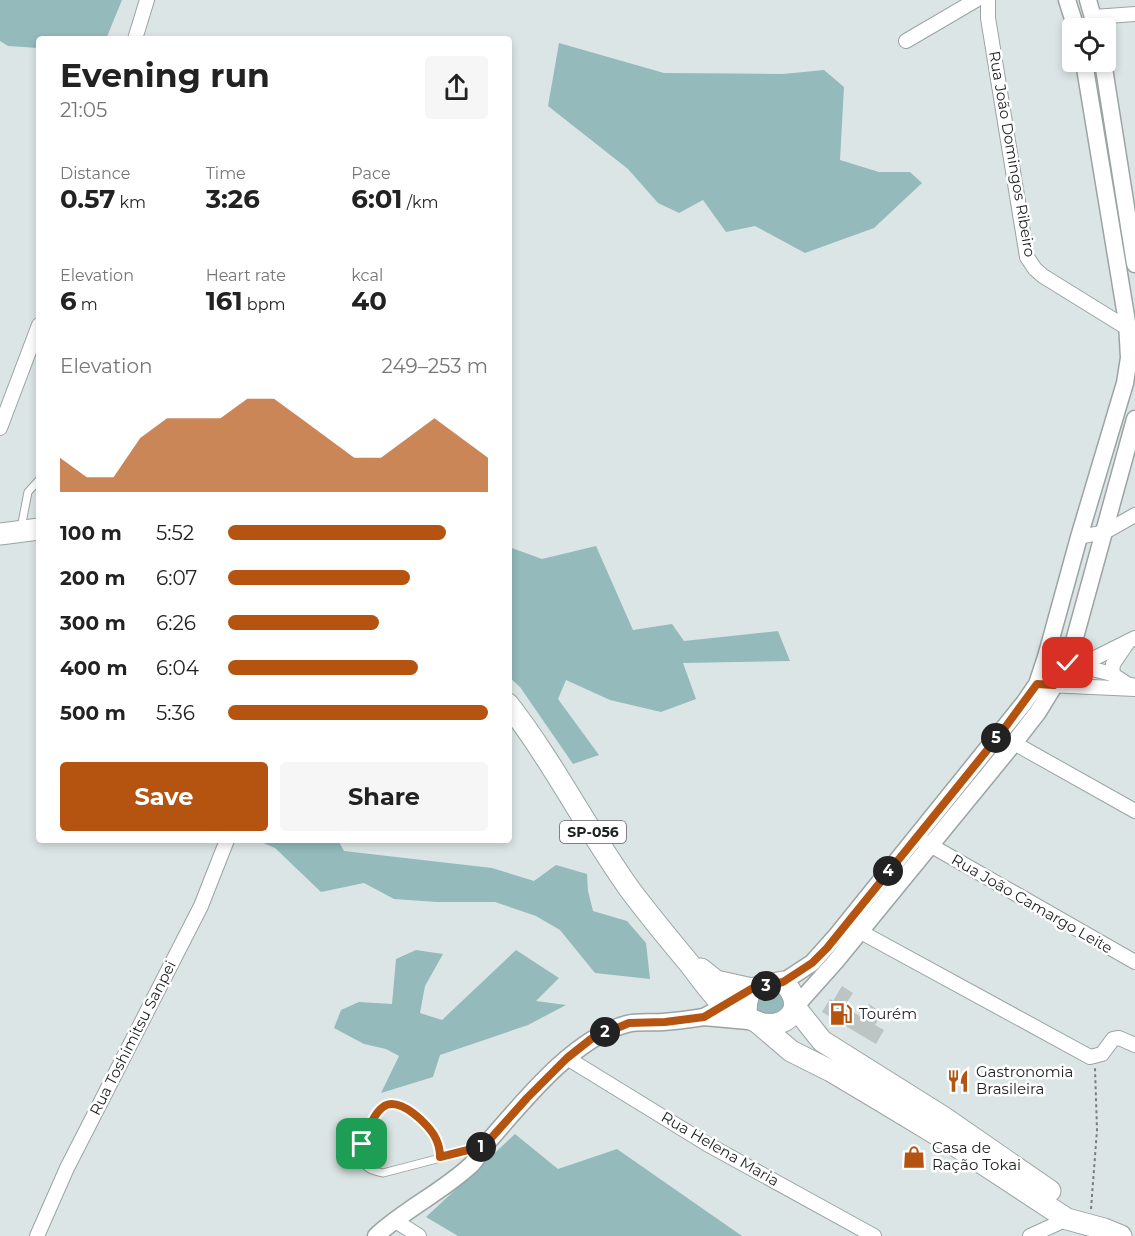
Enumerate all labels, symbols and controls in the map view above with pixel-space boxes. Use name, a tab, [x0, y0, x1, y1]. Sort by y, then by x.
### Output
map controls	[1062, 18, 1116, 72]
button: locate	[1062, 18, 1116, 72]
street label: Rua João Domingos Ribeiro	[985, 49, 1040, 258]
text: Evening run	[60, 55, 270, 95]
button: share	[425, 56, 488, 119]
text: 21:05	[60, 98, 107, 122]
text: Distance	[60, 164, 130, 183]
text: Time	[206, 164, 246, 183]
text: Pace	[351, 164, 391, 183]
text: 0.57	[60, 183, 115, 215]
text: 3:26	[206, 183, 260, 215]
text: 6:01	[351, 183, 402, 215]
text: km	[115, 193, 146, 212]
text: /km	[402, 193, 439, 212]
text: Elevation	[60, 266, 134, 285]
text: Heart rate	[206, 266, 286, 285]
text: kcal	[351, 266, 383, 285]
text: 6	[60, 285, 77, 317]
text: 161	[206, 285, 243, 317]
text: 40	[351, 285, 387, 317]
text: m	[77, 295, 98, 314]
text: bpm	[243, 295, 285, 314]
text: Elevation	[60, 354, 152, 378]
text: 249–253 m	[382, 354, 488, 378]
text: 100 m	[60, 521, 122, 545]
text: 5:52	[156, 521, 194, 545]
text: 200 m	[60, 566, 126, 590]
text: 6:07	[156, 566, 197, 590]
text: 300 m	[60, 611, 126, 635]
text: 6:26	[156, 611, 196, 635]
pin	[1042, 637, 1093, 688]
icon: check	[1051, 646, 1084, 679]
text: 400 m	[60, 656, 128, 680]
text: 6:04	[156, 656, 199, 680]
text: 500 m	[60, 701, 126, 725]
text: 5:36	[156, 701, 195, 725]
pin: 5	[981, 723, 1011, 753]
text: 5	[991, 728, 1001, 747]
button: Save	[60, 762, 268, 831]
button: Share	[280, 762, 488, 831]
road number: SP-056	[560, 821, 626, 843]
street label: Rua João Camargo Leite	[948, 850, 1116, 958]
pin: 4	[873, 856, 903, 886]
text: 4	[882, 861, 894, 880]
street label: Rua Toshimitsu Sanpei	[85, 957, 180, 1118]
pin: 3	[751, 971, 781, 1001]
text: 3	[761, 976, 771, 995]
fuel station icon: Tourém	[828, 1001, 854, 1027]
place label: Tourém	[859, 1004, 917, 1023]
pin: 2	[590, 1017, 620, 1047]
text: 2	[600, 1022, 610, 1041]
place label: Gastronomia Brasileira	[976, 1062, 1073, 1098]
restaurant icon: Gastronomia Brasileira	[945, 1068, 971, 1094]
street label: Rua Helena Maria	[658, 1107, 783, 1190]
pin	[336, 1118, 387, 1169]
icon: arrive	[345, 1127, 378, 1160]
pin: 1	[466, 1132, 496, 1162]
text: 1	[478, 1137, 484, 1156]
place label: Casa de Ração Tokai	[932, 1138, 1021, 1174]
shop icon: Casa de Ração Tokai	[901, 1144, 927, 1170]

